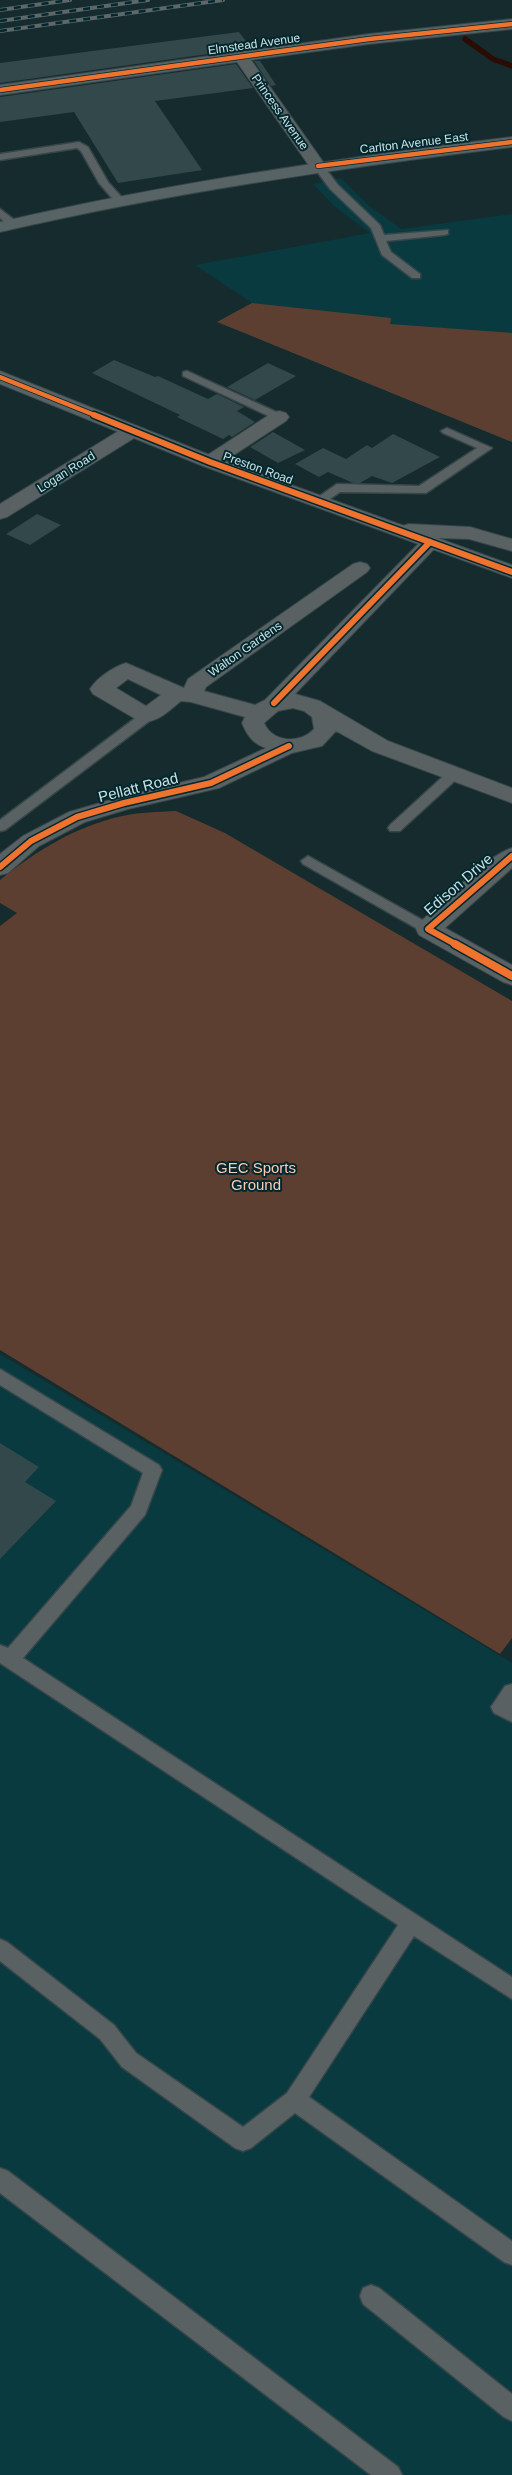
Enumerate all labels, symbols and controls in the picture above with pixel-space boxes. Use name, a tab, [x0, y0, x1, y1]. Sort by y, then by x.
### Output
street label: Elmstead Avenue	[207, 31, 301, 57]
street label: Princess Avenue	[249, 71, 311, 153]
street label: Carlton Avenue East	[359, 129, 470, 157]
street label: Logan Road	[35, 449, 97, 495]
street label: Preston Road	[221, 449, 295, 487]
street label: Walton Gardens	[206, 619, 284, 679]
street label: Pellatt Road	[96, 769, 180, 805]
street label: Edison Drive	[420, 850, 496, 918]
park label: GEC Sports Ground	[216, 1159, 296, 1193]

